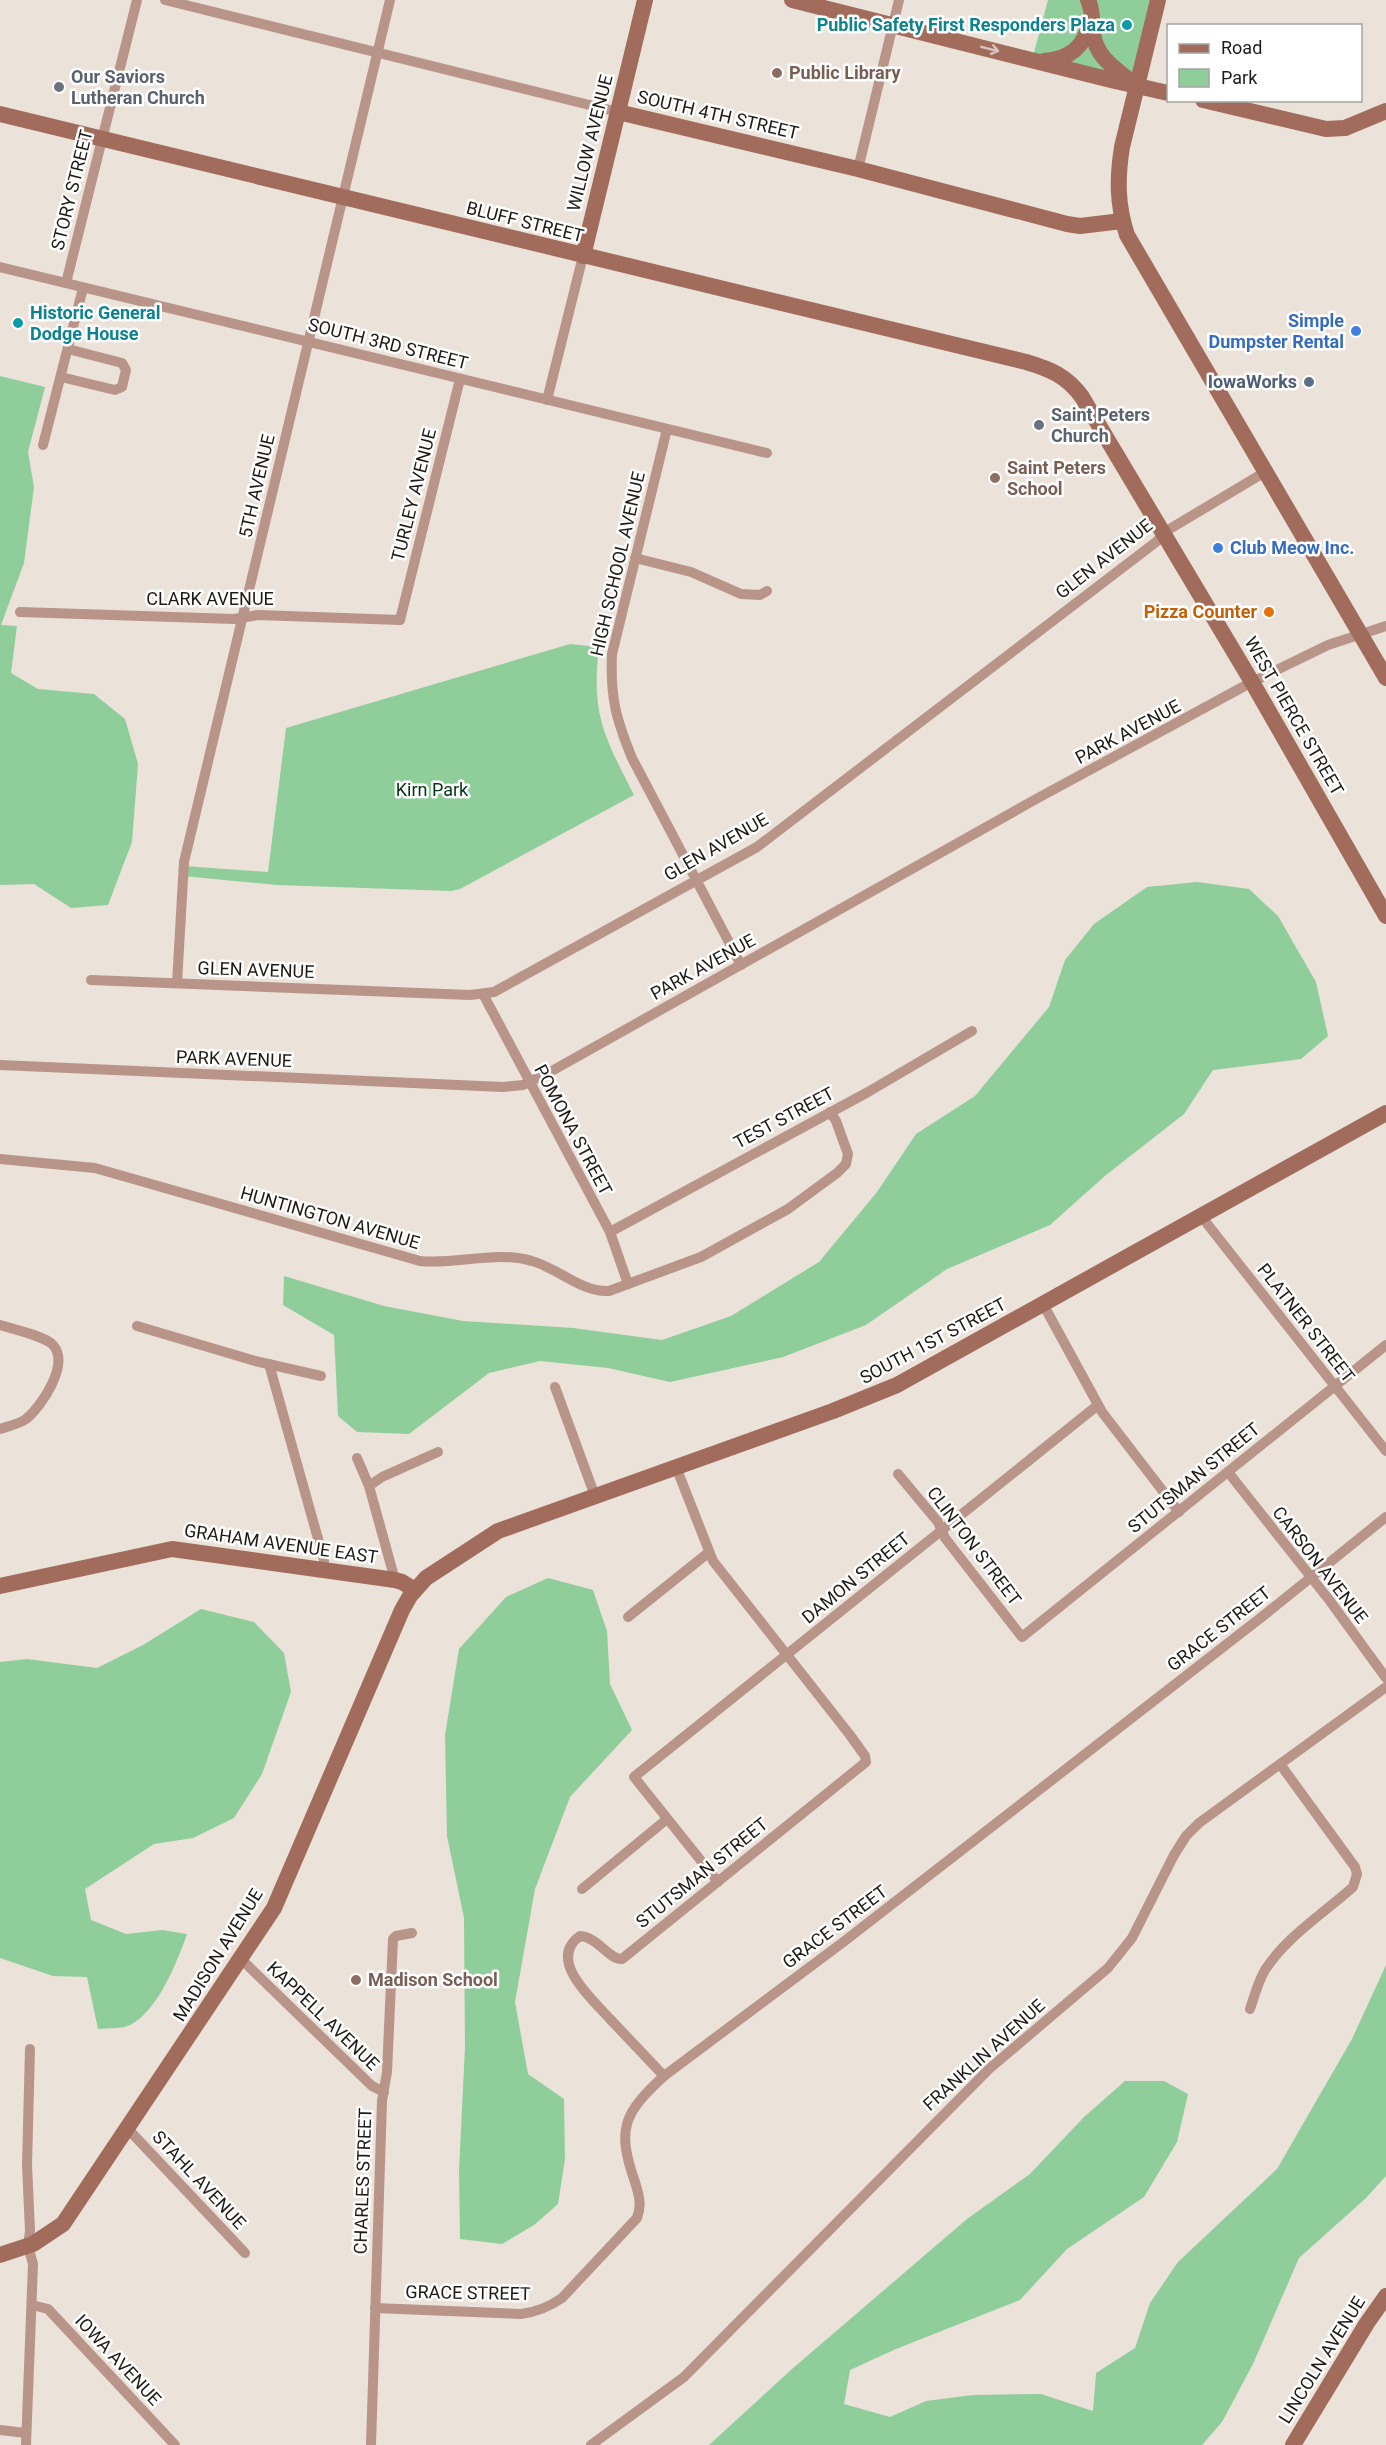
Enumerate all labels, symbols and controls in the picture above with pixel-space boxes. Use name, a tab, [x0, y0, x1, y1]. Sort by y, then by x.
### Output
place label: Public Safety First Responders Plaza	[817, 14, 1115, 35]
marker: Public Safety First Responders Plaza	[1120, 18, 1134, 32]
legend	[1167, 24, 1362, 102]
text: Road	[1221, 37, 1262, 58]
one-way arrow	[981, 44, 1000, 56]
place label: Public Library	[789, 62, 901, 83]
place label: Our Saviors Lutheran Church	[71, 66, 205, 108]
marker: Public Library	[770, 66, 784, 80]
text: Park	[1221, 67, 1258, 88]
street label: WILLOW AVENUE	[562, 72, 617, 213]
marker: Our Saviors Lutheran Church	[52, 80, 66, 94]
street label: SOUTH 4TH STREET	[635, 86, 801, 143]
street label: STORY STREET	[46, 127, 97, 252]
street label: BLUFF STREET	[464, 197, 586, 246]
place label: Historic General Dodge House	[30, 302, 160, 344]
place label: Simple Dumpster Rental	[1209, 310, 1344, 352]
street label: SOUTH 3RD STREET	[306, 313, 471, 374]
marker: Historic General Dodge House	[11, 316, 25, 330]
marker: Simple Dumpster Rental	[1349, 324, 1363, 338]
place label: IowaWorks	[1208, 371, 1297, 392]
marker: IowaWorks	[1302, 375, 1316, 389]
place label: Saint Peters Church	[1051, 404, 1150, 446]
marker: Saint Peters Church	[1032, 418, 1046, 432]
street label: TURLEY AVENUE	[387, 426, 440, 563]
street label: 5TH AVENUE	[234, 432, 279, 540]
place label: Saint Peters School	[1007, 457, 1106, 499]
street label: HIGH SCHOOL AVENUE	[586, 470, 649, 658]
marker: Saint Peters School	[988, 471, 1002, 485]
street label: GLEN AVENUE	[1051, 514, 1156, 603]
place label: Club Meow Inc.	[1230, 537, 1355, 558]
marker: Club Meow Inc.	[1211, 541, 1225, 555]
street label: CLARK AVENUE	[146, 588, 274, 609]
place label: Pizza Counter	[1144, 601, 1257, 622]
marker: Pizza Counter	[1262, 605, 1276, 619]
street label: WEST PIERCE STREET	[1240, 633, 1349, 799]
street label: PARK AVENUE	[1072, 695, 1184, 768]
park label: Kirn Park	[396, 779, 469, 800]
street label: GLEN AVENUE	[660, 808, 772, 885]
street label: PARK AVENUE	[647, 929, 759, 1004]
street label: GLEN AVENUE	[197, 957, 315, 982]
street label: PARK AVENUE	[176, 1046, 292, 1071]
street label: POMONA STREET	[530, 1061, 617, 1199]
street label: TEST STREET	[730, 1082, 838, 1153]
street label: HUNTINGTON AVENUE	[238, 1182, 422, 1253]
street label: PLATNER STREET	[1253, 1259, 1359, 1387]
street label: SOUTH 1ST STREET	[856, 1293, 1010, 1388]
street label: STUTSMAN STREET	[1124, 1418, 1264, 1537]
street label: CLINTON STREET	[923, 1482, 1026, 1609]
street label: CARSON AVENUE	[1268, 1502, 1372, 1627]
street label: GRAHAM AVENUE EAST	[183, 1520, 379, 1568]
street label: DAMON STREET	[798, 1528, 914, 1628]
street label: GRACE STREET	[1163, 1582, 1275, 1675]
street label: STUTSMAN STREET	[632, 1813, 772, 1932]
street label: GRACE STREET	[778, 1880, 891, 1973]
street label: MADISON AVENUE	[168, 1885, 267, 2025]
street label: KAPPELL AVENUE	[263, 1957, 384, 2074]
place label: Madison School	[368, 1969, 498, 1990]
marker: Madison School	[349, 1973, 363, 1987]
street label: FRANKLIN AVENUE	[919, 1995, 1049, 2115]
street label: CHARLES STREET	[349, 2107, 376, 2255]
street label: STAHL AVENUE	[148, 2126, 250, 2233]
street label: GRACE STREET	[405, 2281, 531, 2304]
street label: LINCOLN AVENUE	[1274, 2292, 1369, 2427]
street label: IOWA AVENUE	[71, 2310, 166, 2409]

